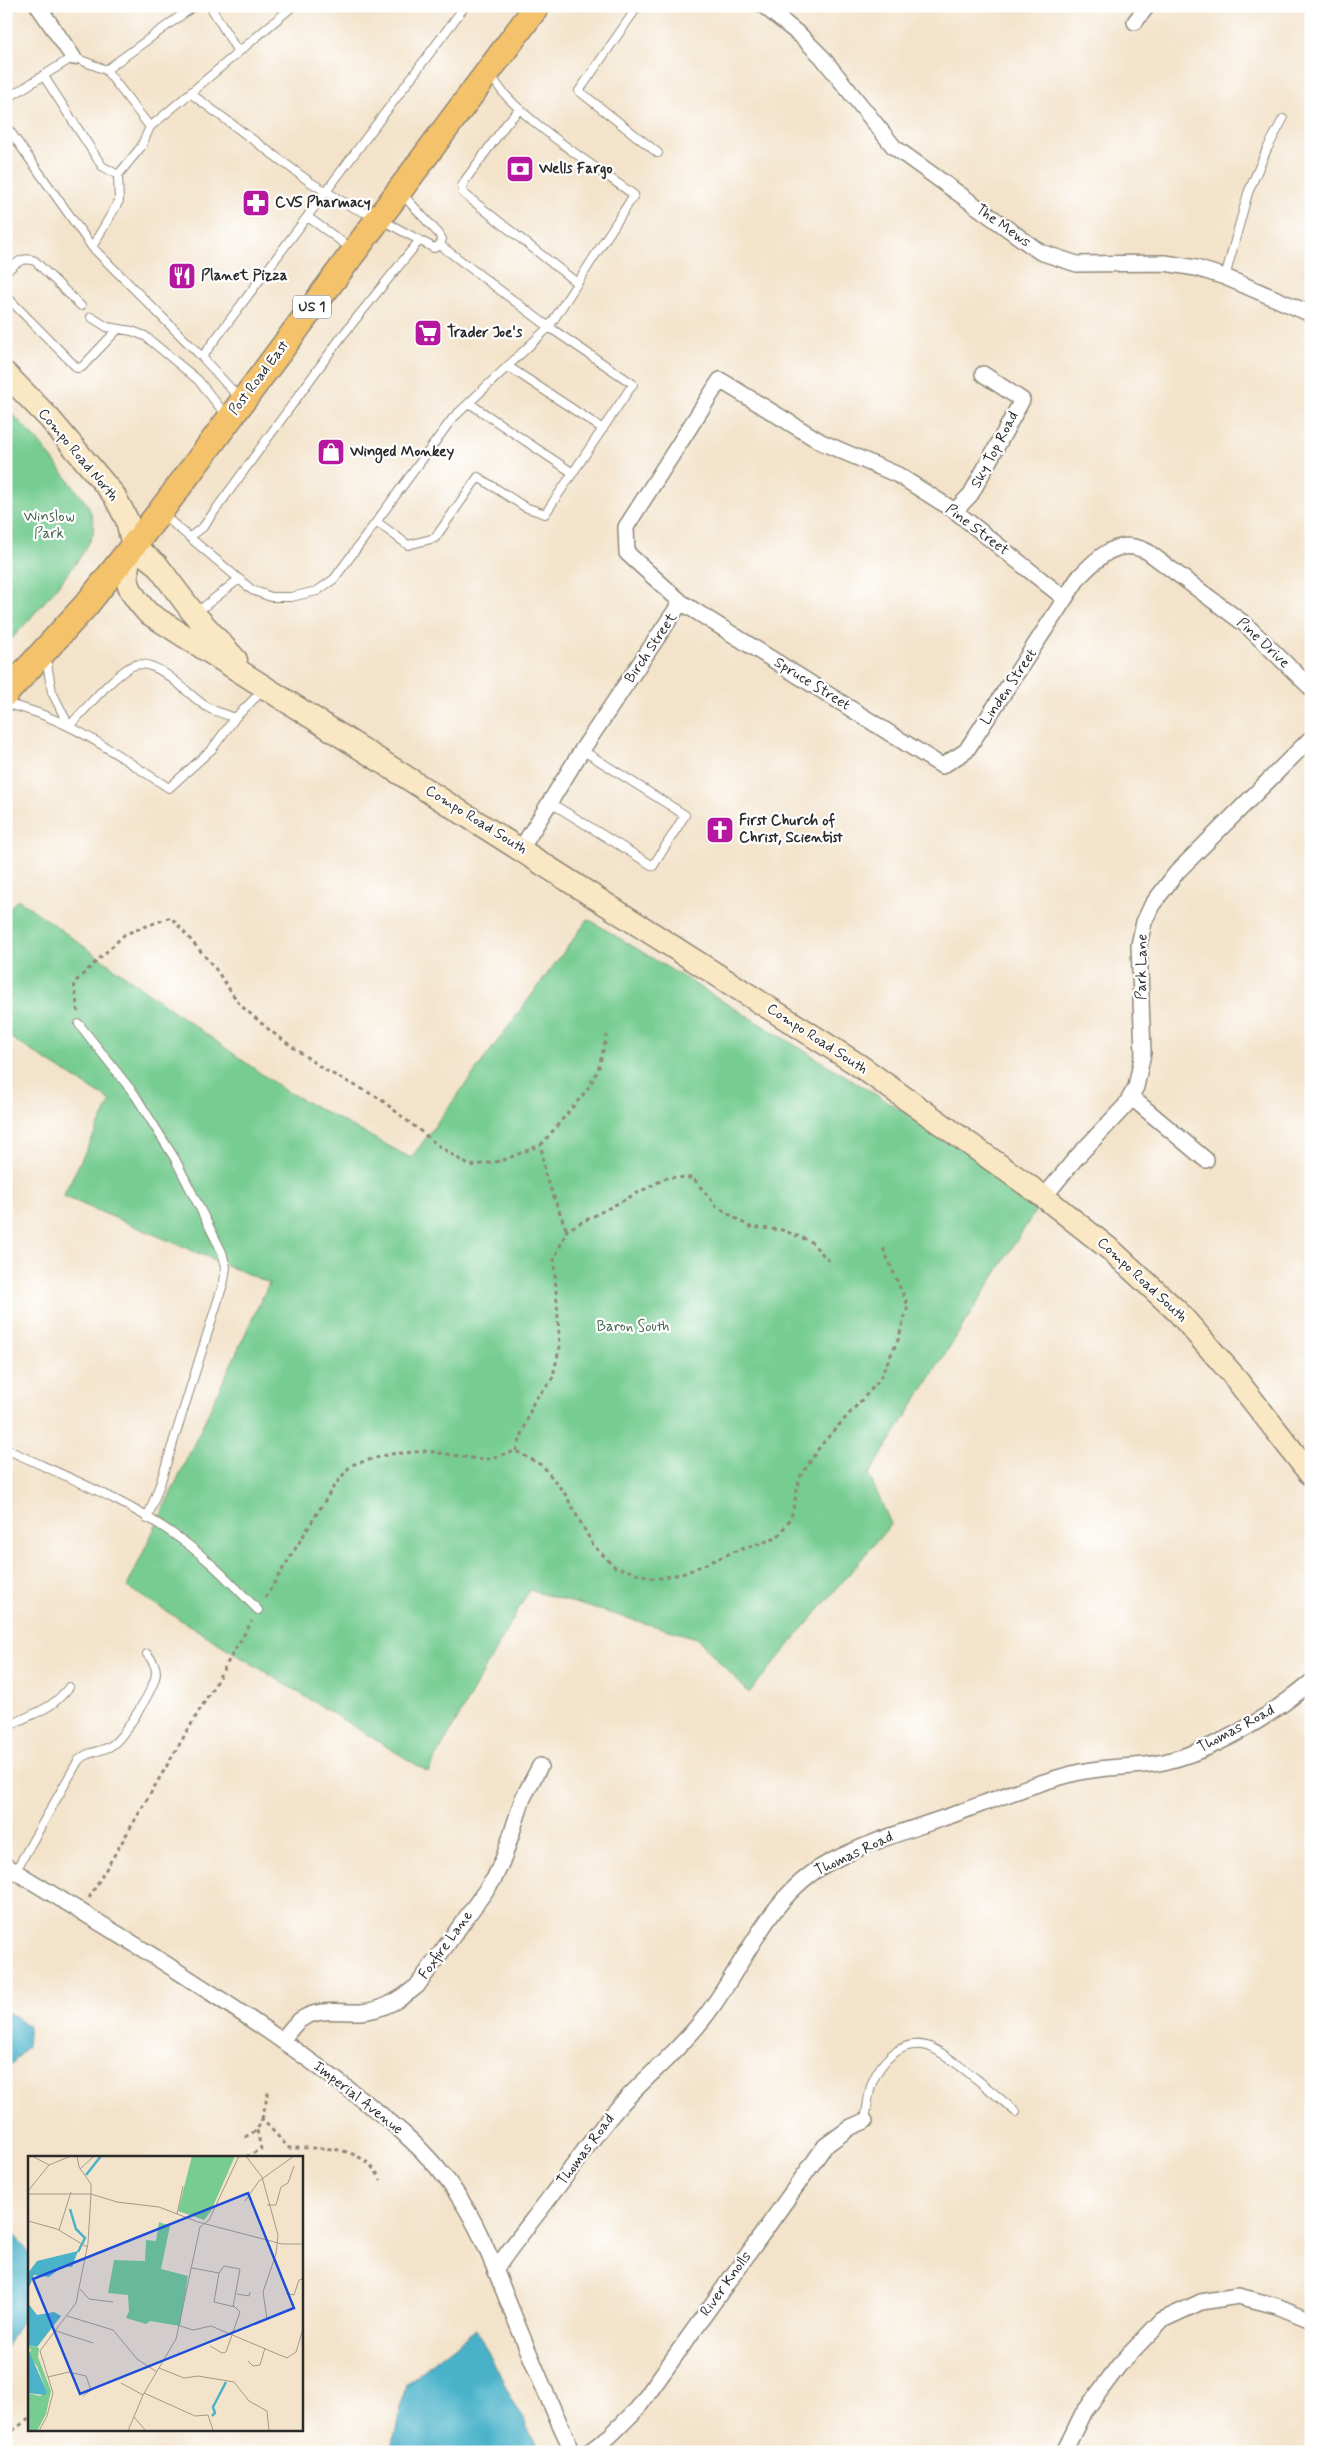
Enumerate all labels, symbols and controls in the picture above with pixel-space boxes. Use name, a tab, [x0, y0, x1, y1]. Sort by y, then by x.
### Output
bank icon: Wells Fargo	[505, 154, 535, 184]
place label: Wells Fargo	[538, 159, 613, 180]
pharmacy icon: CVS Pharmacy	[241, 188, 271, 218]
place label: CVS Pharmacy	[275, 193, 371, 213]
street label: The Mews	[972, 200, 1035, 252]
restaurant icon: Planet Pizza	[167, 261, 197, 291]
place label: Planet Pizza	[201, 266, 288, 286]
road number: US 1	[293, 296, 331, 318]
supermarket icon: Trader Joe's	[413, 318, 443, 348]
place label: Trader Joe's	[447, 323, 523, 343]
street label: Post Road East	[224, 336, 294, 419]
street label: Compo Road North	[33, 404, 123, 506]
street label: Sky Top Road	[966, 408, 1024, 492]
shop icon: Winged Monkey	[316, 437, 346, 467]
place label: Winged Monkey	[349, 442, 454, 464]
street label: Pine Street	[941, 500, 1013, 560]
park label: Winslow Park	[24, 507, 75, 544]
street label: Birch Street	[620, 609, 682, 687]
street label: Pine Drive	[1232, 613, 1294, 673]
street label: Linden Street	[976, 645, 1042, 729]
street label: Spruce Street	[770, 653, 854, 716]
street label: Compo Road South	[421, 781, 531, 859]
place label: First Church of Christ, Scientist	[739, 811, 843, 848]
church icon: First Church of Christ, Scientist	[705, 815, 735, 845]
street label: Park Lane	[1131, 934, 1153, 1000]
street label: Compo Road South	[763, 999, 871, 1079]
street label: Compo Road South	[1093, 1233, 1191, 1327]
park label: Baron South	[596, 1317, 670, 1337]
street label: Thomas Road	[1194, 1700, 1278, 1758]
street label: Thomas Road	[811, 1827, 897, 1881]
street label: Foxfire Lane	[414, 1907, 478, 1983]
street label: Imperial Avenue	[309, 2057, 407, 2140]
street label: Thomas Road	[553, 2110, 620, 2190]
inset map	[28, 2156, 302, 2430]
street label: River Knolls	[696, 2247, 756, 2320]

